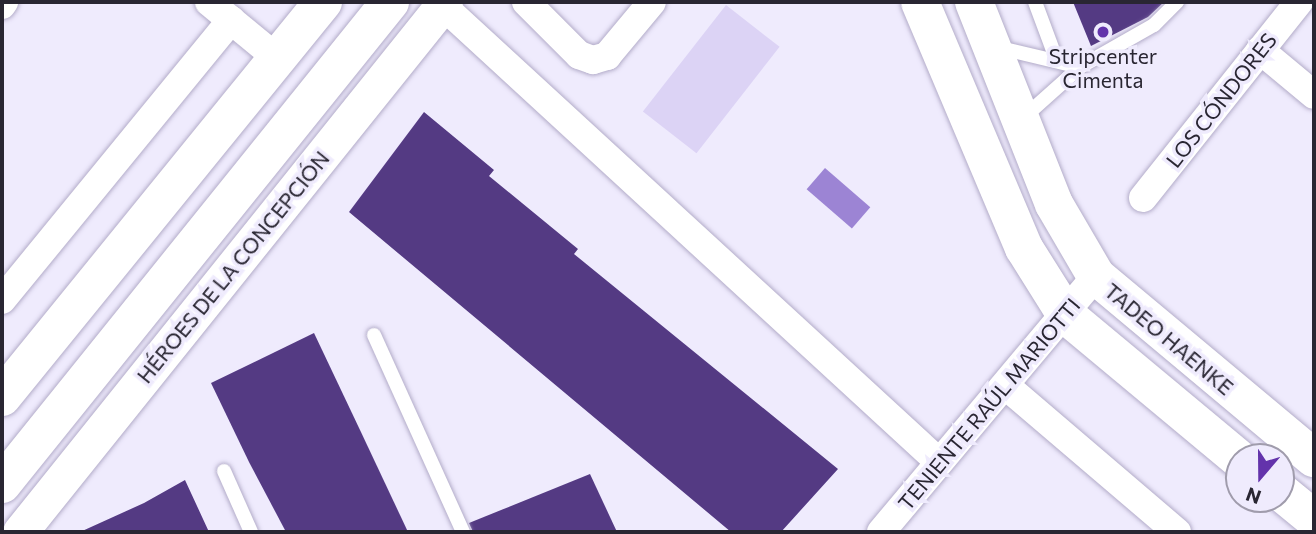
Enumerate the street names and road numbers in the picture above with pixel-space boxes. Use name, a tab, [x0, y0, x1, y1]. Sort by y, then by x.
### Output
street label: LOS CÓNDORES	[1161, 28, 1281, 172]
street label: HÉROES DE LA CONCEPCIÓN	[132, 146, 334, 388]
street label: TADEO HAENKE	[1099, 278, 1239, 400]
street label: TENIENTE RAÚL MARIOTTI	[893, 293, 1085, 515]

